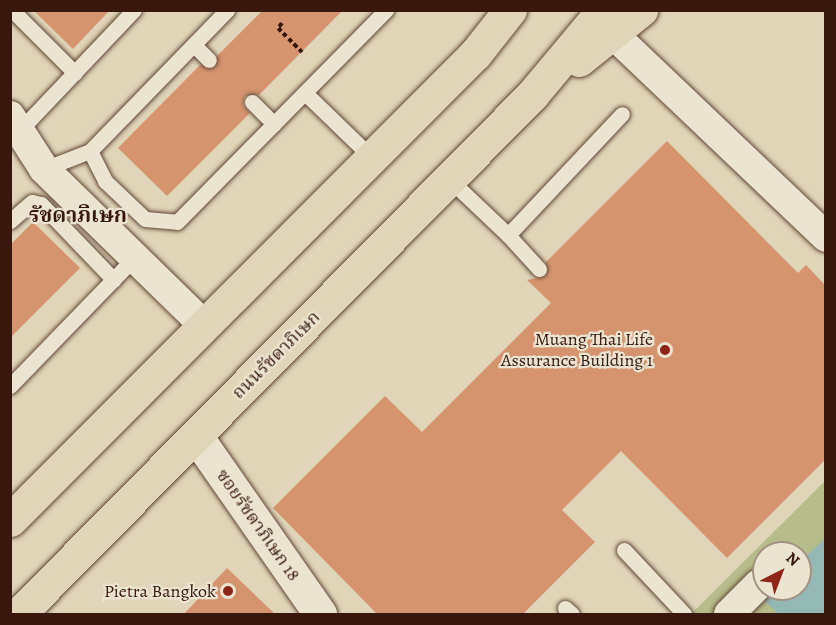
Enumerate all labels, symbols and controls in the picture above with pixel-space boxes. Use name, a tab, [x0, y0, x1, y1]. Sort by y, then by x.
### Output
district label: รัชดาภิเษก	[29, 202, 127, 228]
street label: ถนนรัชดาภิเษก	[227, 306, 325, 404]
place label: Muang Thai Life Assurance Building 1	[501, 329, 653, 372]
marker: Muang Thai Life Assurance Building 1	[658, 343, 672, 357]
street label: ซอยรัชดาภิเษก 18	[211, 465, 305, 585]
north arrow	[752, 541, 812, 601]
text: N	[781, 547, 804, 571]
place label: Pietra Bangkok	[104, 580, 216, 602]
marker: Pietra Bangkok	[221, 584, 235, 598]

